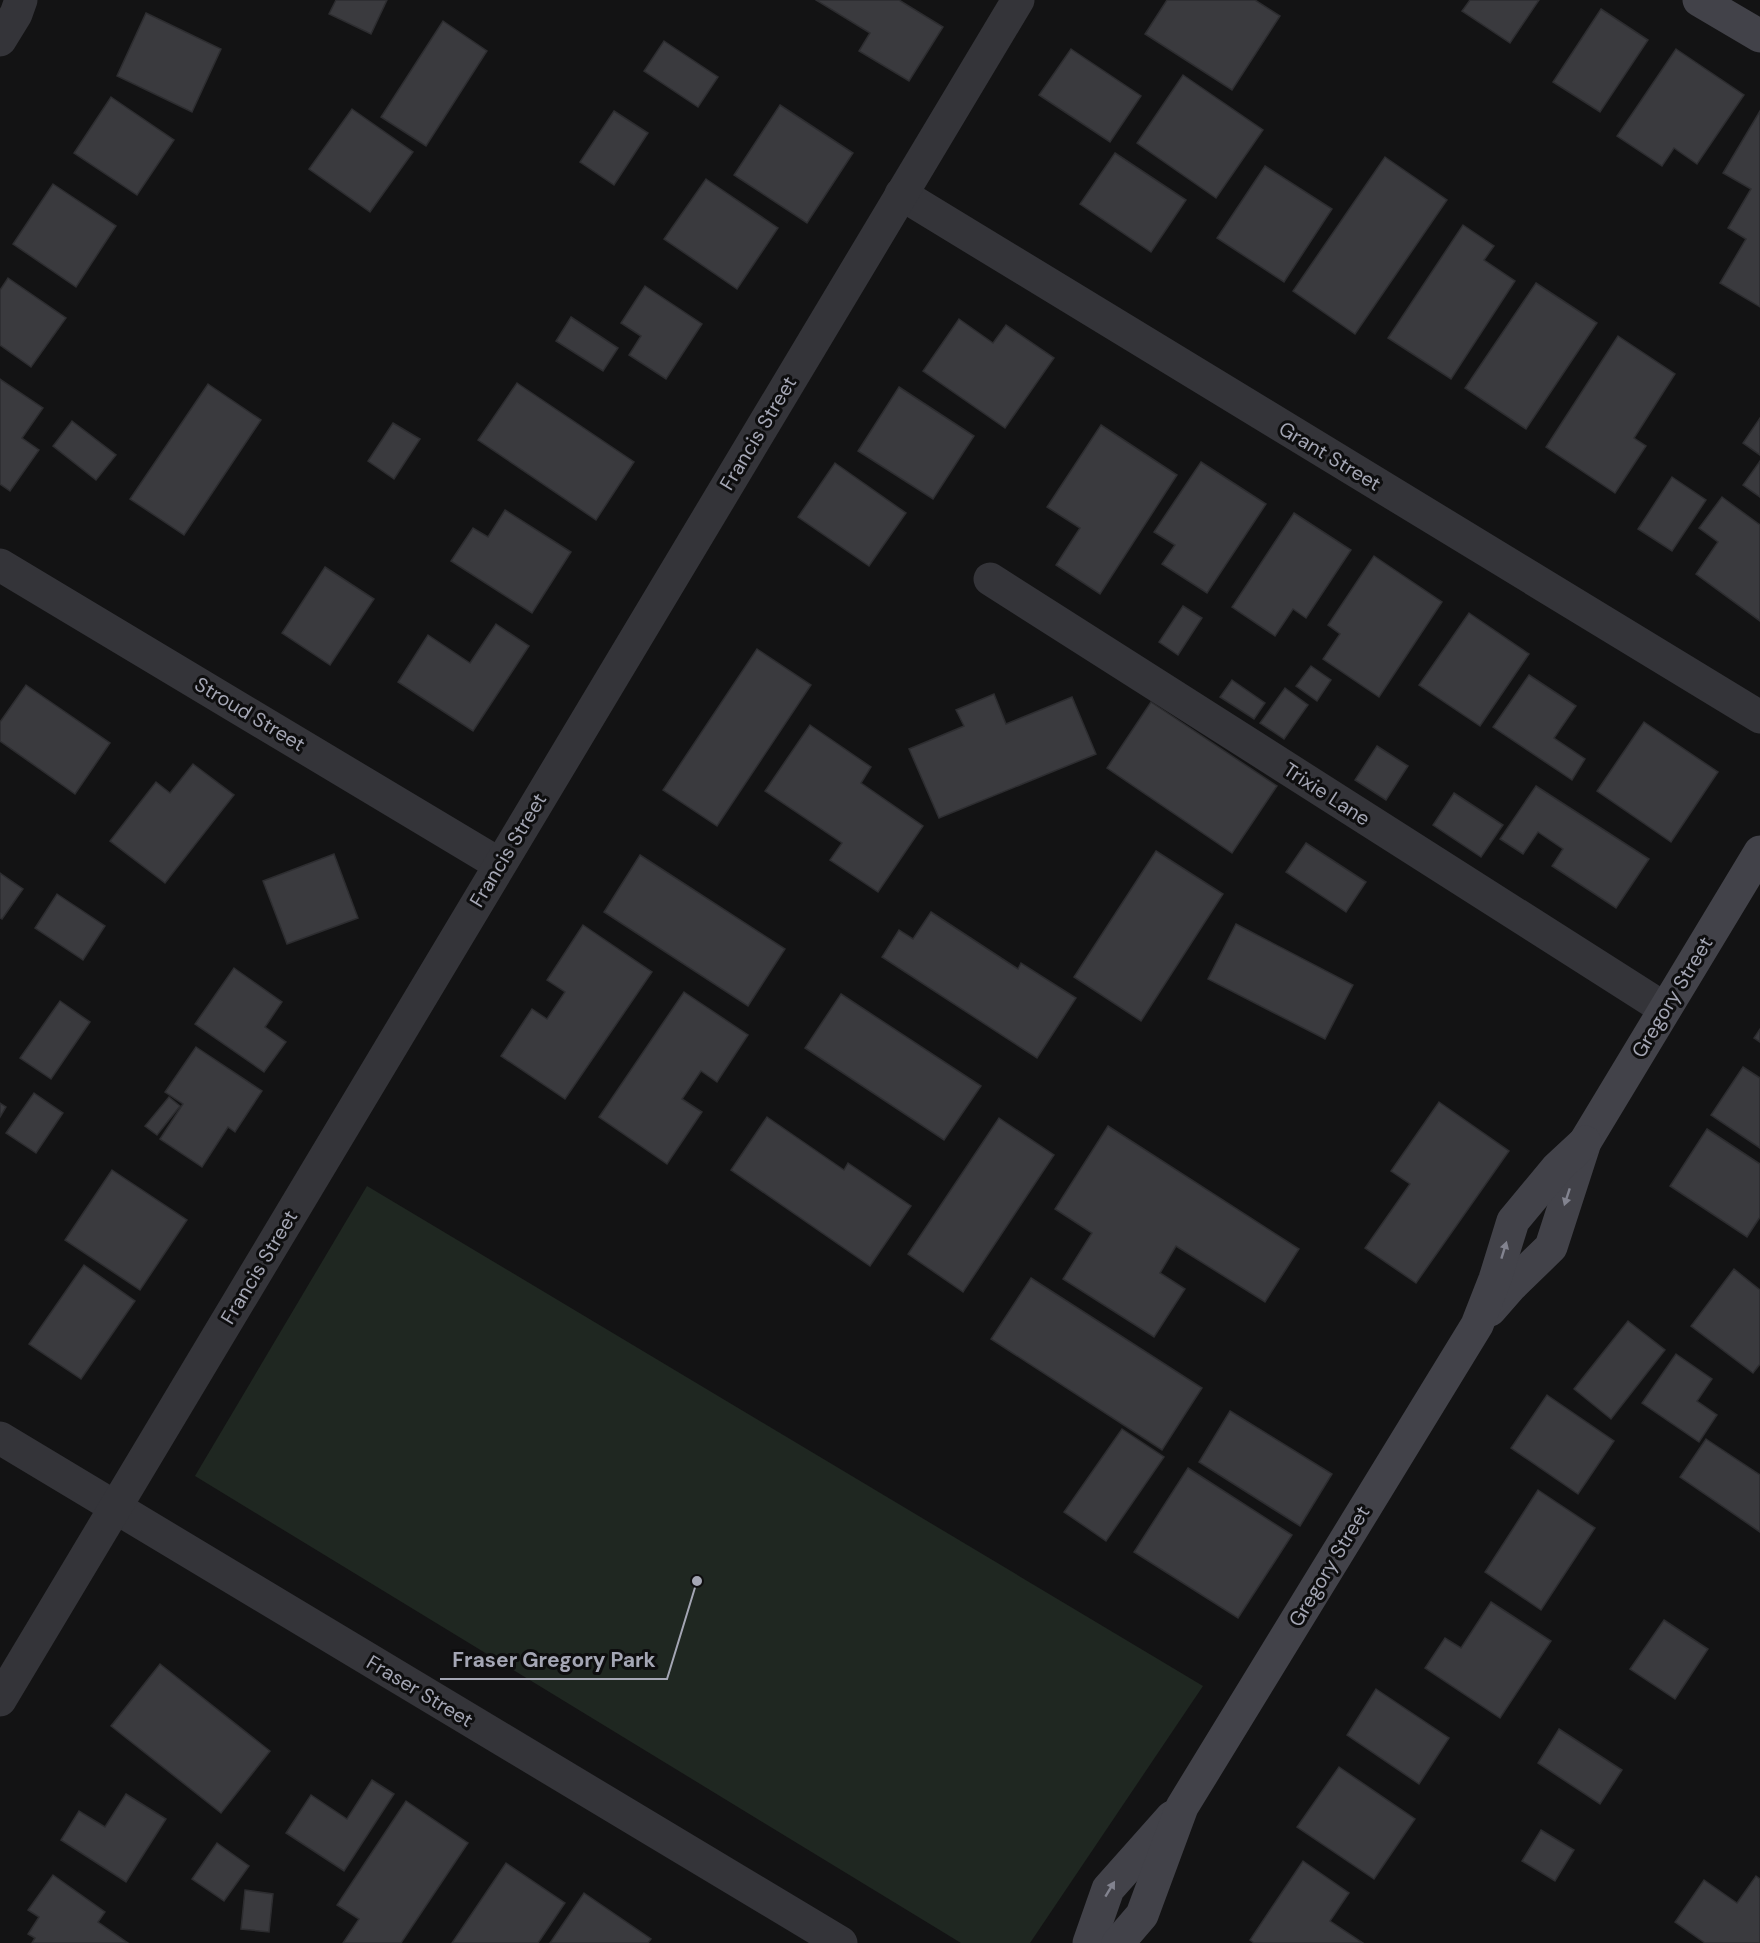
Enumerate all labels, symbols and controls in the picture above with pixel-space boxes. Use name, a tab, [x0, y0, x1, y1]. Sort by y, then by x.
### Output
street label: Francis Street	[714, 371, 802, 495]
street label: Grant Street	[1274, 415, 1386, 497]
street label: Stroud Street	[190, 671, 310, 757]
street label: Trixie Lane	[1279, 756, 1375, 832]
street label: Francis Street	[464, 788, 552, 912]
street label: Gregory Street	[1626, 932, 1718, 1062]
one-way arrow	[1561, 1188, 1571, 1206]
street label: Francis Street	[215, 1205, 303, 1329]
one-way arrow	[1500, 1241, 1509, 1259]
street label: Gregory Street	[1283, 1501, 1375, 1631]
callout: Fraser Gregory Park	[440, 1640, 667, 1679]
text: Fraser Gregory Park	[452, 1646, 656, 1674]
street label: Fraser Street	[362, 1649, 478, 1733]
one-way arrow	[1105, 1880, 1115, 1897]

